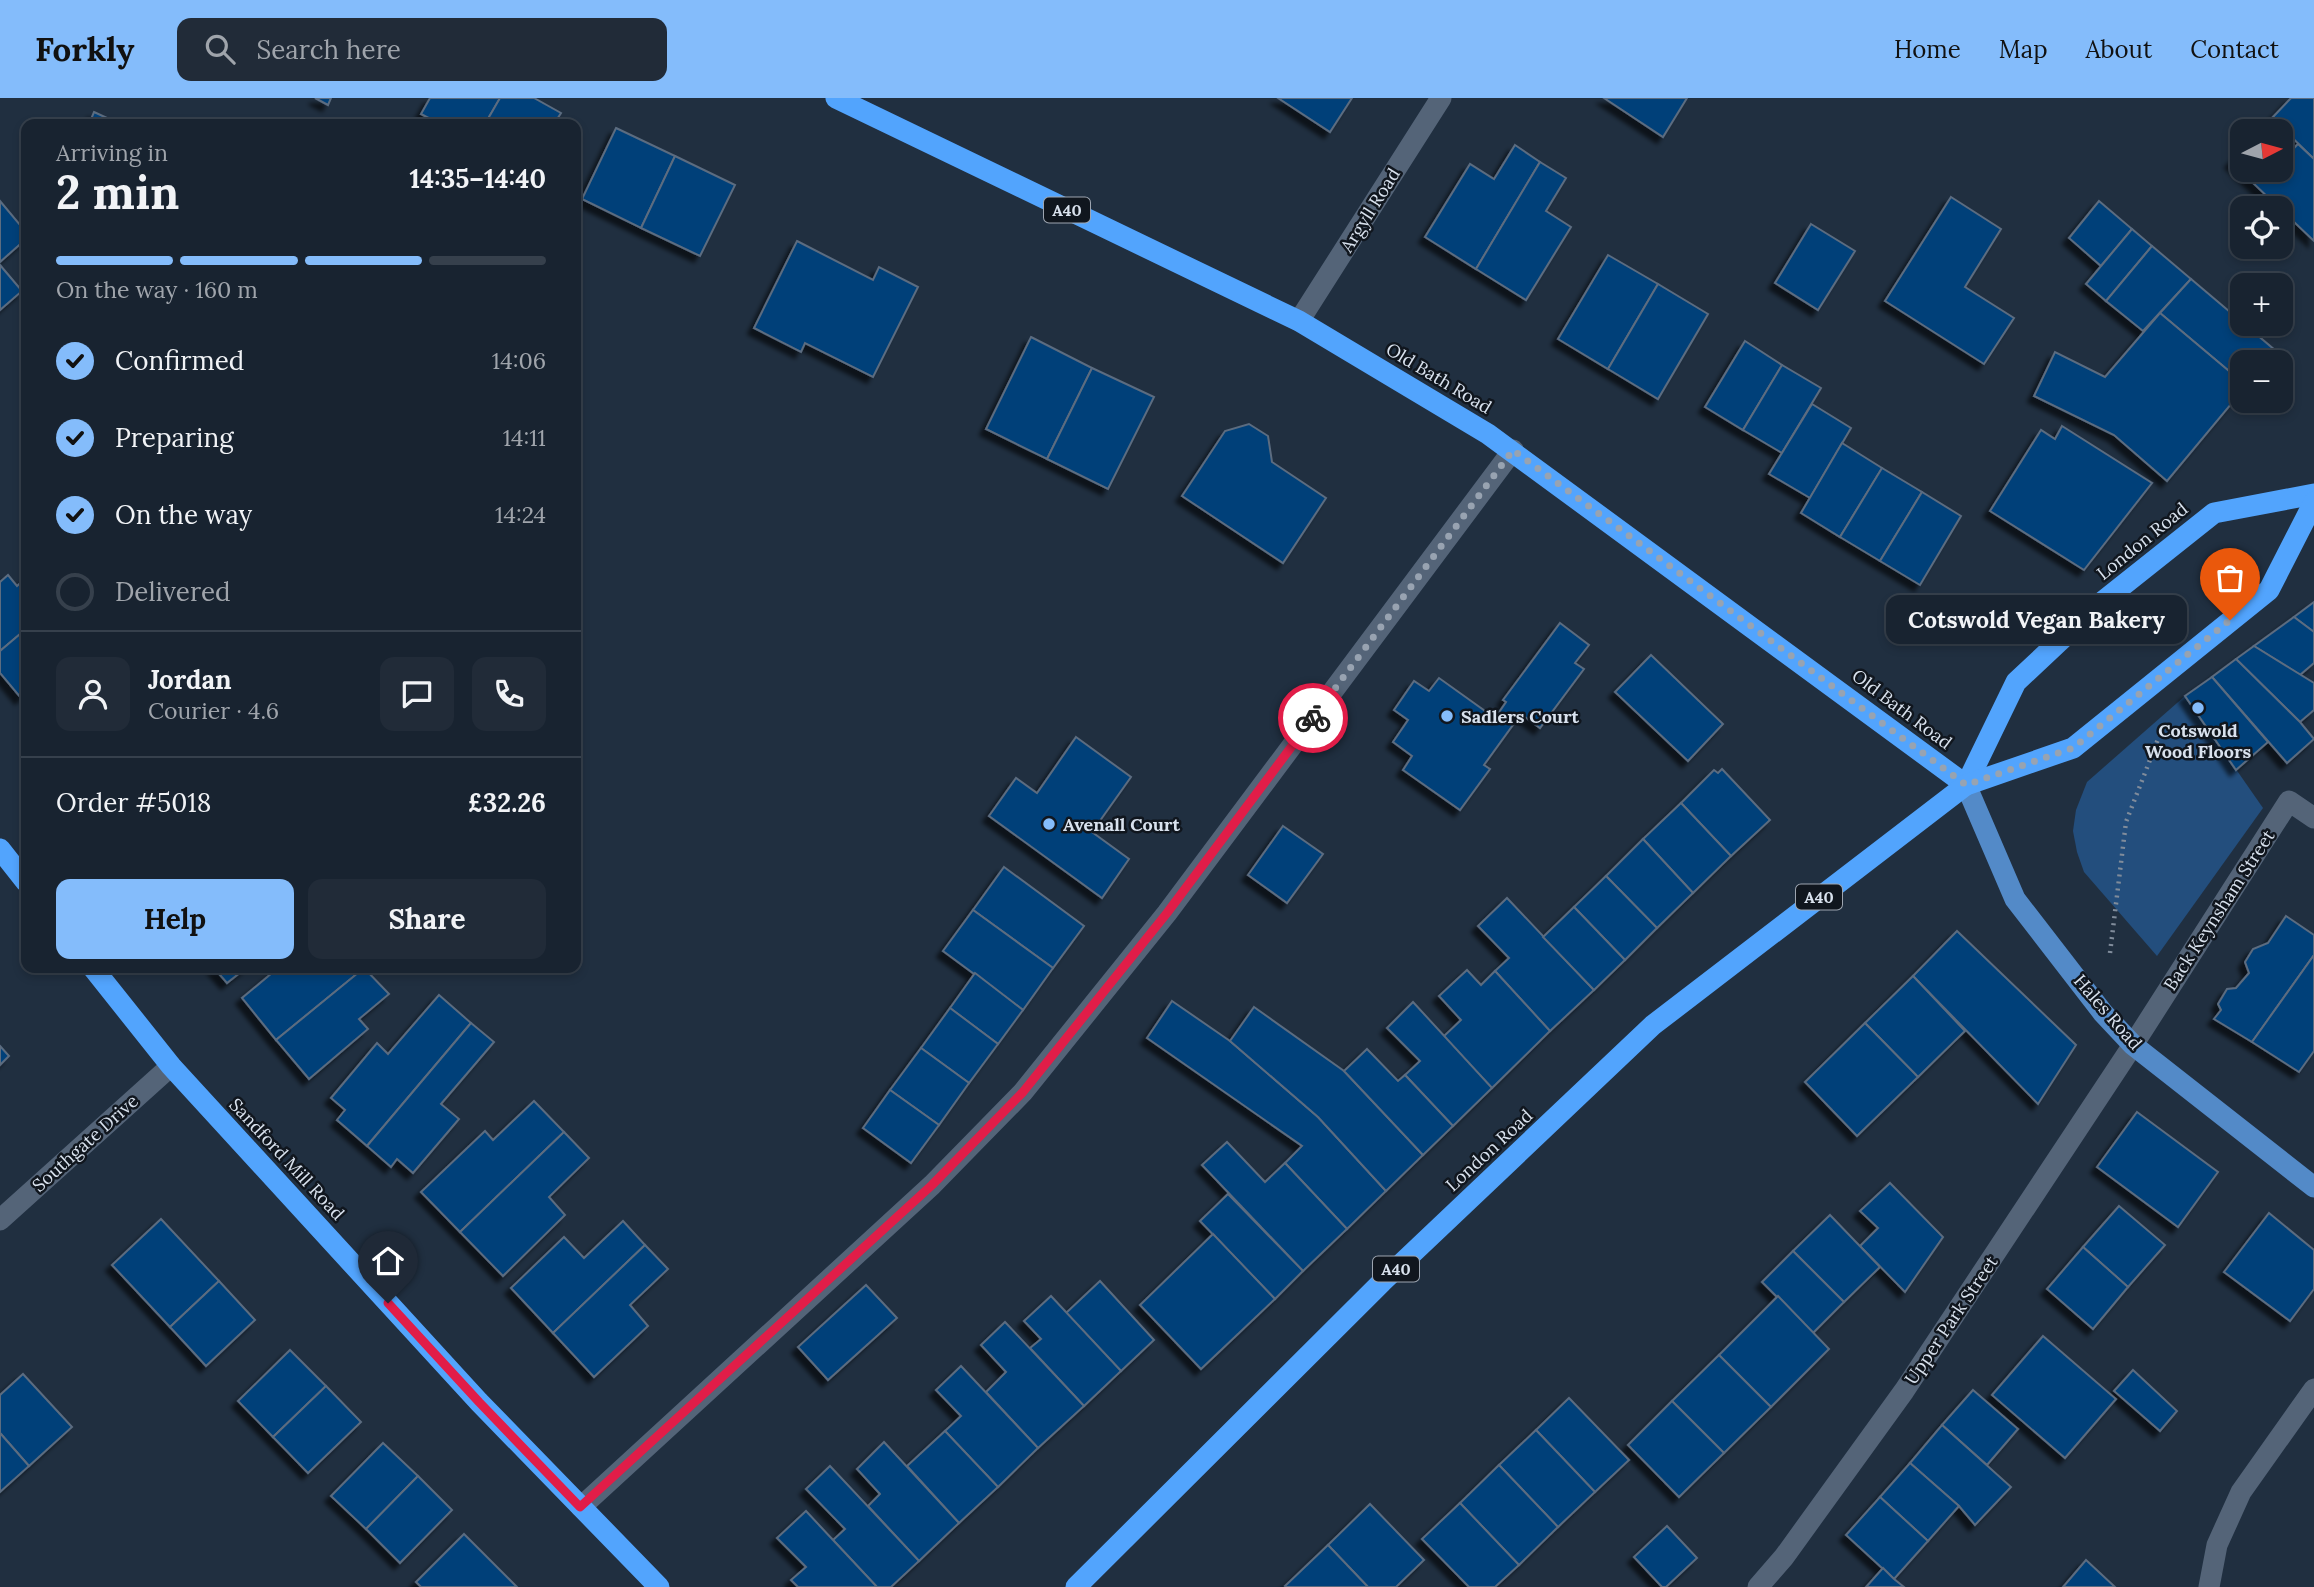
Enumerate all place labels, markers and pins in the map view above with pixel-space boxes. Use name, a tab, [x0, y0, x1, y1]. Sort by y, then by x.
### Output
pin	[2200, 548, 2260, 620]
callout: Cotswold Vegan Bakery	[1887, 596, 2188, 644]
marker: Cotswold Wood Floors	[2190, 700, 2206, 716]
place label: Sadlers Court	[1461, 705, 1580, 728]
marker: Sadlers Court	[1439, 708, 1455, 724]
place label: Cotswold Wood Floors	[2145, 719, 2252, 763]
place label: Avenall Court	[1063, 813, 1181, 836]
marker: Avenall Court	[1041, 816, 1057, 832]
pin	[358, 1231, 418, 1303]

